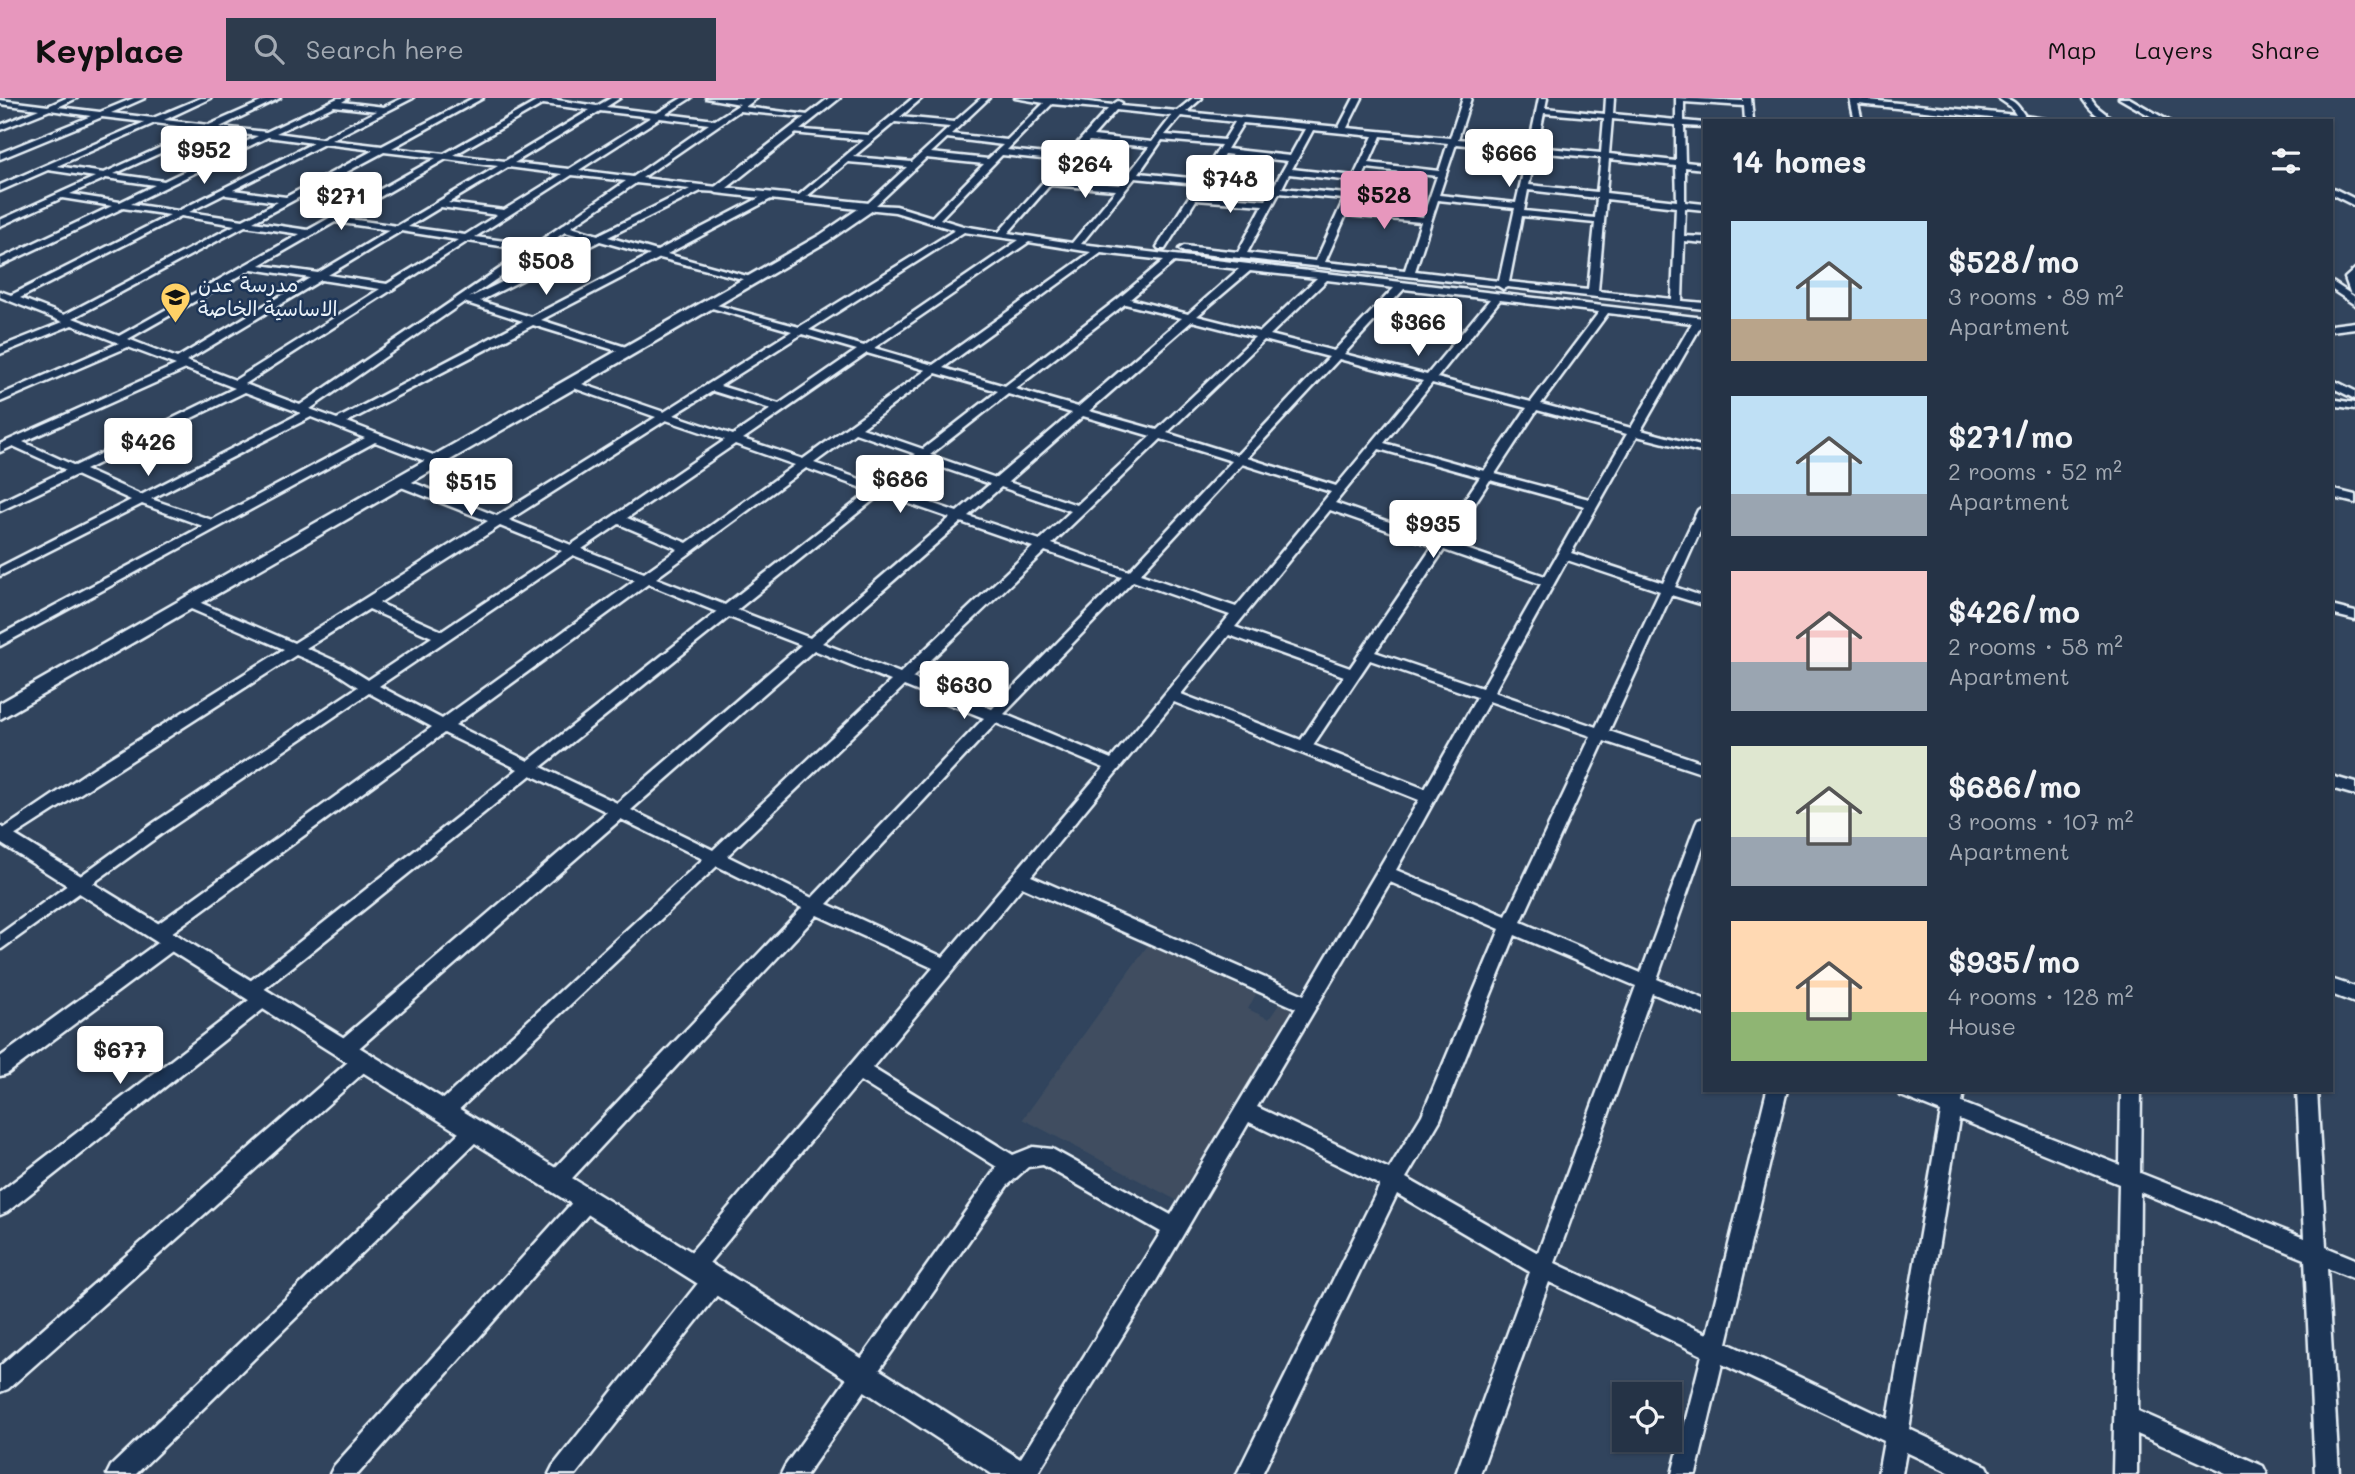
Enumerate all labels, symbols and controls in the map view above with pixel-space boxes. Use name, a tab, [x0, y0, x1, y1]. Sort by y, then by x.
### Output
search box	[226, 18, 716, 81]
text: Keyplace	[35, 28, 184, 71]
icon: search	[250, 30, 288, 68]
text: Search here	[306, 32, 464, 66]
text: Map	[2048, 34, 2096, 65]
text: Layers	[2134, 34, 2213, 65]
text: Share	[2251, 34, 2320, 65]
pin: $952	[163, 126, 245, 186]
pin: $666	[1468, 130, 1550, 189]
text: $952	[177, 134, 231, 164]
text: $666	[1481, 137, 1537, 167]
pin: $264	[1044, 140, 1126, 200]
text: 14 homes	[1731, 141, 1867, 181]
icon: filters	[2267, 142, 2305, 180]
text: $264	[1057, 148, 1113, 178]
pin: $748	[1189, 156, 1271, 215]
text: $748	[1202, 163, 1258, 193]
pin: $271	[300, 172, 382, 232]
pin: $528	[1343, 172, 1425, 231]
text: $528	[1357, 179, 1411, 209]
text: $271	[316, 180, 366, 210]
pin: $508	[505, 238, 587, 297]
text: $528/mo	[1948, 241, 2079, 281]
text: $508	[518, 245, 574, 275]
icon: home	[1787, 249, 1871, 333]
place label: مدرسة عدن الاساسية الخاصة	[198, 270, 338, 321]
school or university icon: مدرسة عدن الاساسية الخاصة	[158, 280, 192, 324]
text: 3 rooms · 89 m²	[1948, 281, 2124, 311]
pin: $366	[1377, 299, 1459, 358]
text: $366	[1390, 306, 1446, 336]
text: Apartment	[1948, 311, 2070, 341]
text: $271/mo	[1948, 416, 2073, 456]
pin: $426	[107, 418, 189, 478]
icon: home	[1787, 424, 1871, 508]
text: $426	[120, 426, 176, 456]
pin: $686	[859, 456, 941, 515]
text: 2 rooms · 52 m²	[1948, 456, 2122, 486]
pin: $515	[430, 458, 512, 518]
text: $686	[872, 463, 928, 493]
text: $515	[445, 466, 497, 496]
text: Apartment	[1948, 486, 2070, 516]
pin: $935	[1392, 500, 1474, 560]
text: $935	[1405, 508, 1461, 538]
text: $426/mo	[1948, 591, 2080, 631]
icon: home	[1787, 599, 1871, 683]
text: 2 rooms · 58 m²	[1948, 631, 2123, 661]
text: Apartment	[1948, 661, 2070, 691]
pin: $630	[923, 662, 1005, 721]
text: $630	[936, 669, 992, 699]
text: $686/mo	[1948, 766, 2081, 806]
icon: home	[1787, 774, 1871, 858]
text: 3 rooms · 107 m²	[1948, 806, 2134, 836]
text: Apartment	[1948, 836, 2070, 866]
text: $935/mo	[1948, 941, 2080, 981]
icon: home	[1787, 949, 1871, 1033]
text: 4 rooms · 128 m²	[1948, 981, 2133, 1011]
text: House	[1948, 1011, 2016, 1041]
pin: $677	[79, 1026, 161, 1086]
text: $677	[93, 1034, 147, 1064]
map controls	[1612, 1382, 1682, 1452]
button: locate	[1612, 1382, 1682, 1452]

